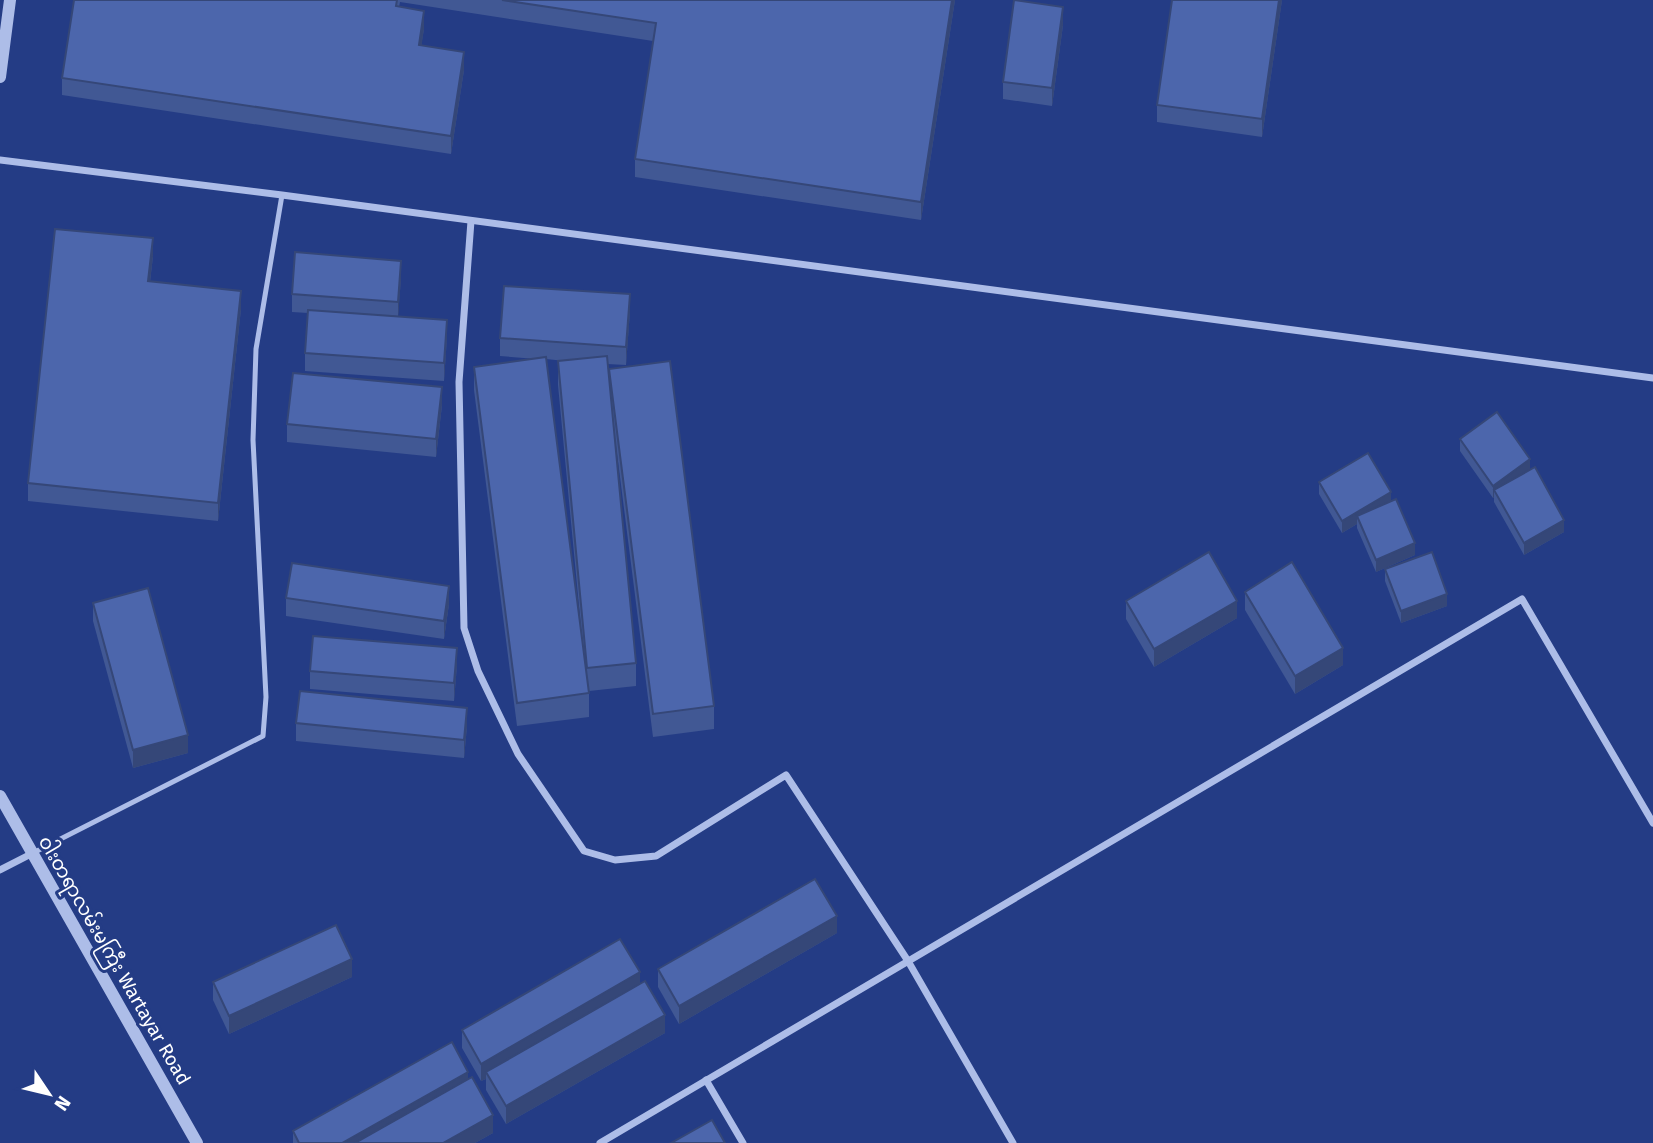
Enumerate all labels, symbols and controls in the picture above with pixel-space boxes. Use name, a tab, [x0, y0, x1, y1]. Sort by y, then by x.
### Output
street label: ဝါးတရာလမ်းမကြီး Wartayar Road	[30, 830, 198, 1091]
north arrow	[14, 1059, 84, 1129]
text: N	[49, 1092, 76, 1115]

